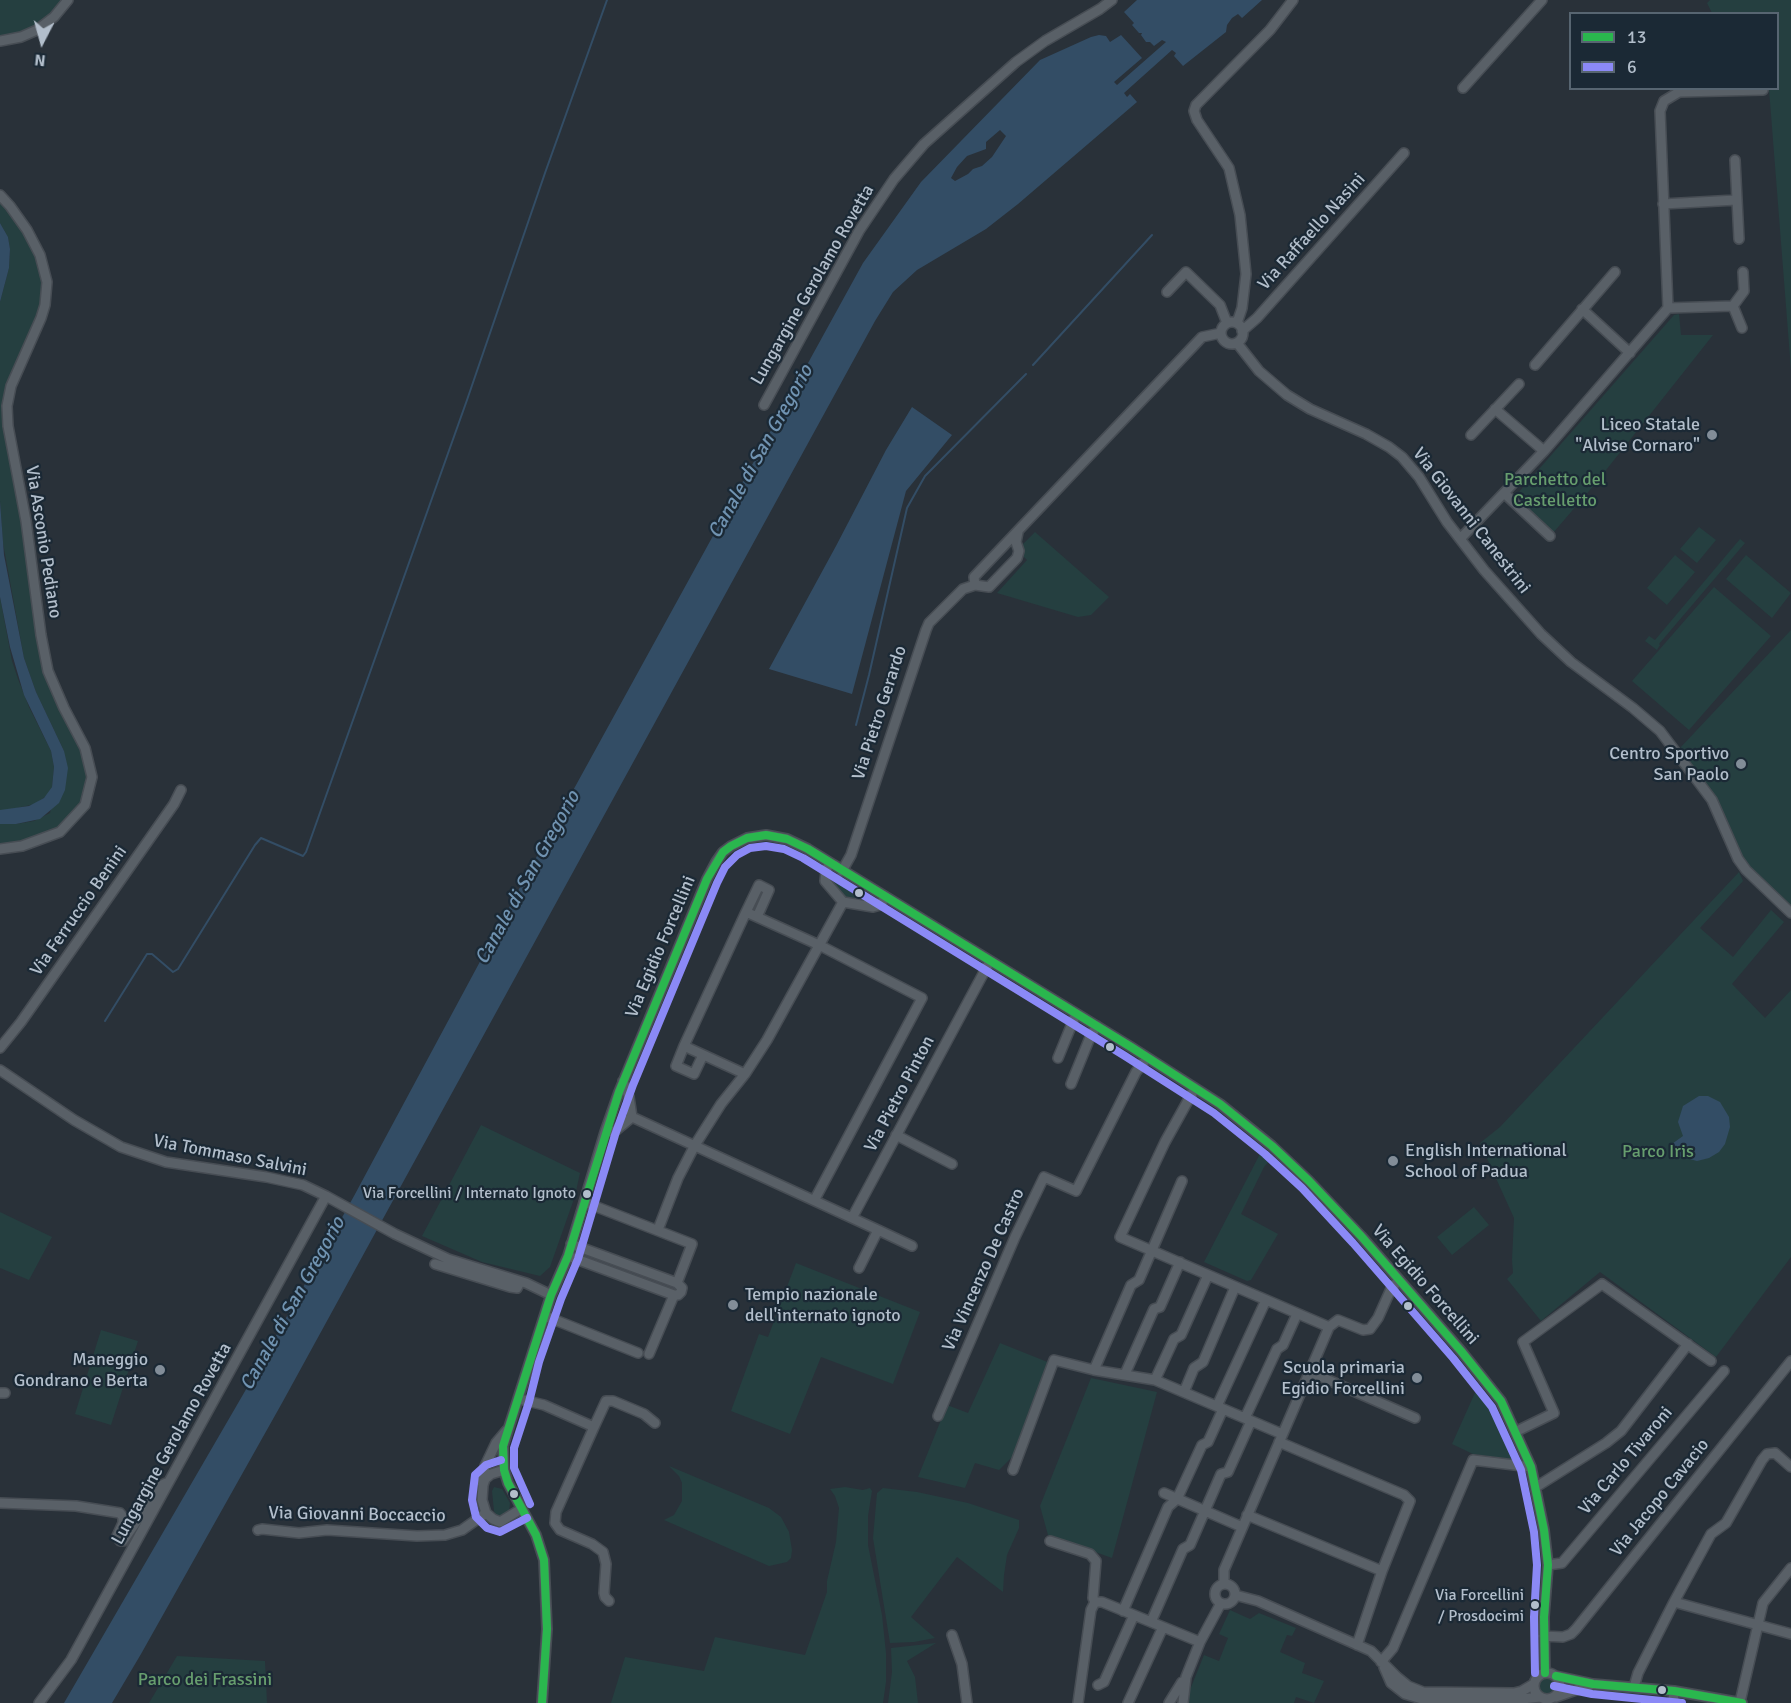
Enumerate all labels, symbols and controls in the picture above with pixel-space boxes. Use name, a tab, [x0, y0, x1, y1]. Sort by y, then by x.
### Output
north arrow	[12, 12, 72, 72]
legend	[1569, 12, 1779, 90]
text: 13	[1627, 26, 1646, 48]
text: N	[34, 49, 47, 70]
text: 6	[1627, 56, 1637, 78]
street label: Via Raffaello Nasini	[1254, 169, 1370, 295]
street label: Lungargine Gerolamo Rovetta	[747, 181, 879, 389]
water label: Canale di San Gregorio	[703, 361, 819, 543]
place label: Liceo Statale "Alvise Cornaro"	[1575, 414, 1700, 456]
marker: Liceo Statale "Alvise Cornaro"	[1705, 428, 1719, 442]
street label: Via Giovanni Canestrini	[1407, 444, 1535, 598]
street label: Via Asconio Pediano	[20, 464, 66, 620]
park label: Parchetto del Castelletto	[1504, 469, 1606, 512]
street label: Via Pietro Gerardo	[848, 643, 912, 783]
place label: Centro Sportivo San Paolo	[1609, 743, 1729, 786]
marker: Centro Sportivo San Paolo	[1734, 757, 1748, 771]
water label: Canale di San Gregorio	[470, 787, 586, 969]
street label: Via Ferruccio Benini	[26, 842, 132, 980]
street label: Via Egidio Forcellini	[621, 873, 701, 1021]
unlabelled marker	[853, 887, 865, 899]
street label: Via Pietro Pinton	[860, 1032, 940, 1156]
unlabelled marker	[1104, 1041, 1116, 1053]
street label: Via Tommaso Salvini	[151, 1131, 309, 1181]
place label: English International School of Padua	[1405, 1140, 1567, 1182]
park label: Parco Iris	[1622, 1141, 1694, 1163]
marker: English International School of Padua	[1386, 1154, 1400, 1168]
place label: Via Forcellini / Internato Ignoto	[363, 1184, 576, 1204]
street label: Via Vincenzo De Castro	[938, 1185, 1030, 1355]
marker: Via Forcellini / Internato Ignoto	[581, 1188, 593, 1200]
water label: Canale di San Gregorio	[235, 1213, 351, 1395]
street label: Via Egidio Forcellini	[1367, 1221, 1483, 1349]
place label: Tempio nazionale dell'internato ignoto	[745, 1284, 901, 1326]
marker: Tempio nazionale dell'internato ignoto	[726, 1298, 740, 1312]
unlabelled marker	[1402, 1300, 1414, 1312]
street label: Lungargine Gerolamo Rovetta	[107, 1339, 237, 1549]
place label: Maneggio Gondrano e Berta	[14, 1349, 148, 1392]
place label: Scuola primaria Egidio Forcellini	[1281, 1357, 1405, 1400]
marker: Maneggio Gondrano e Berta	[153, 1363, 167, 1377]
marker: Scuola primaria Egidio Forcellini	[1410, 1371, 1424, 1385]
street label: Via Carlo Tivaroni	[1575, 1403, 1677, 1519]
street label: Via Jacopo Cavacio	[1606, 1435, 1714, 1561]
unlabelled marker	[508, 1488, 520, 1500]
street label: Via Giovanni Boccaccio	[268, 1503, 446, 1527]
place label: Via Forcellini / Prosdocimi	[1435, 1586, 1524, 1624]
marker: Via Forcellini / Prosdocimi	[1529, 1599, 1541, 1611]
park label: Parco dei Frassini	[138, 1669, 272, 1691]
unlabelled marker	[1656, 1684, 1668, 1696]

